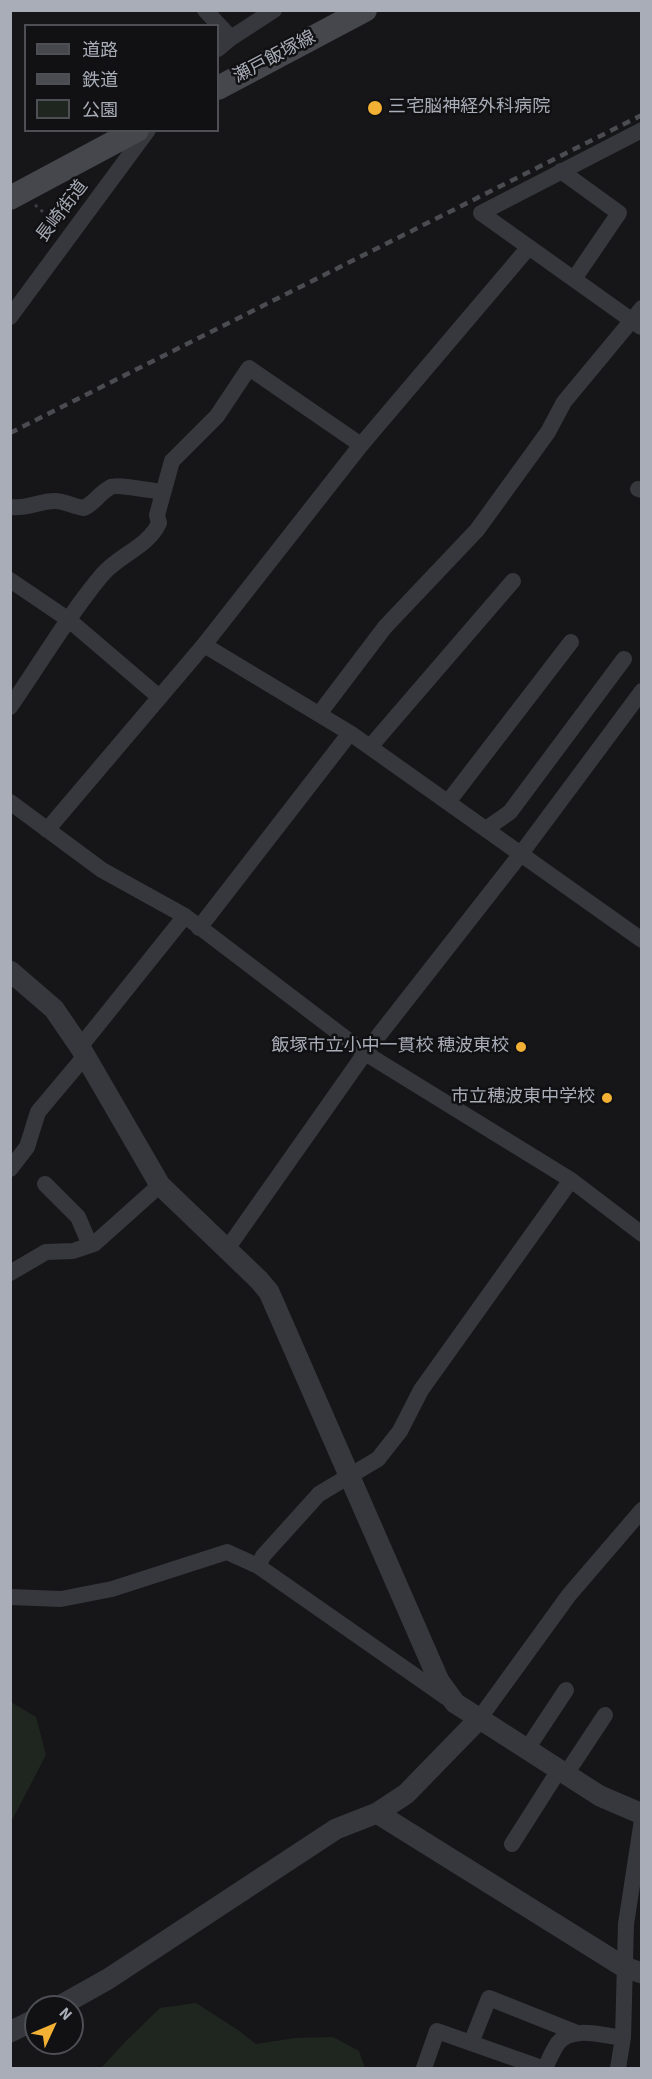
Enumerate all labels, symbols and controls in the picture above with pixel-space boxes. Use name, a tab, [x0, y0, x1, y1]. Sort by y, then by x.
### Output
legend	[24, 24, 219, 132]
street label: 瀬戸飯塚線	[230, 27, 320, 89]
text: 道路	[82, 38, 118, 63]
text: 鉄道	[82, 68, 118, 93]
place label: 三宅脳神経外科病院	[388, 97, 550, 119]
text: 公園	[82, 98, 118, 123]
marker: 三宅脳神経外科病院	[366, 99, 384, 117]
street label: 長崎街道	[33, 177, 93, 247]
place label: 飯塚市立小中一貫校 穂波東校	[271, 1036, 509, 1058]
marker: 飯塚市立小中一貫校 穂波東校	[514, 1040, 528, 1054]
place label: 市立穂波東中学校	[451, 1087, 595, 1109]
marker: 市立穂波東中学校	[600, 1091, 614, 1105]
north arrow	[24, 1995, 84, 2055]
text: N	[54, 2002, 77, 2025]

